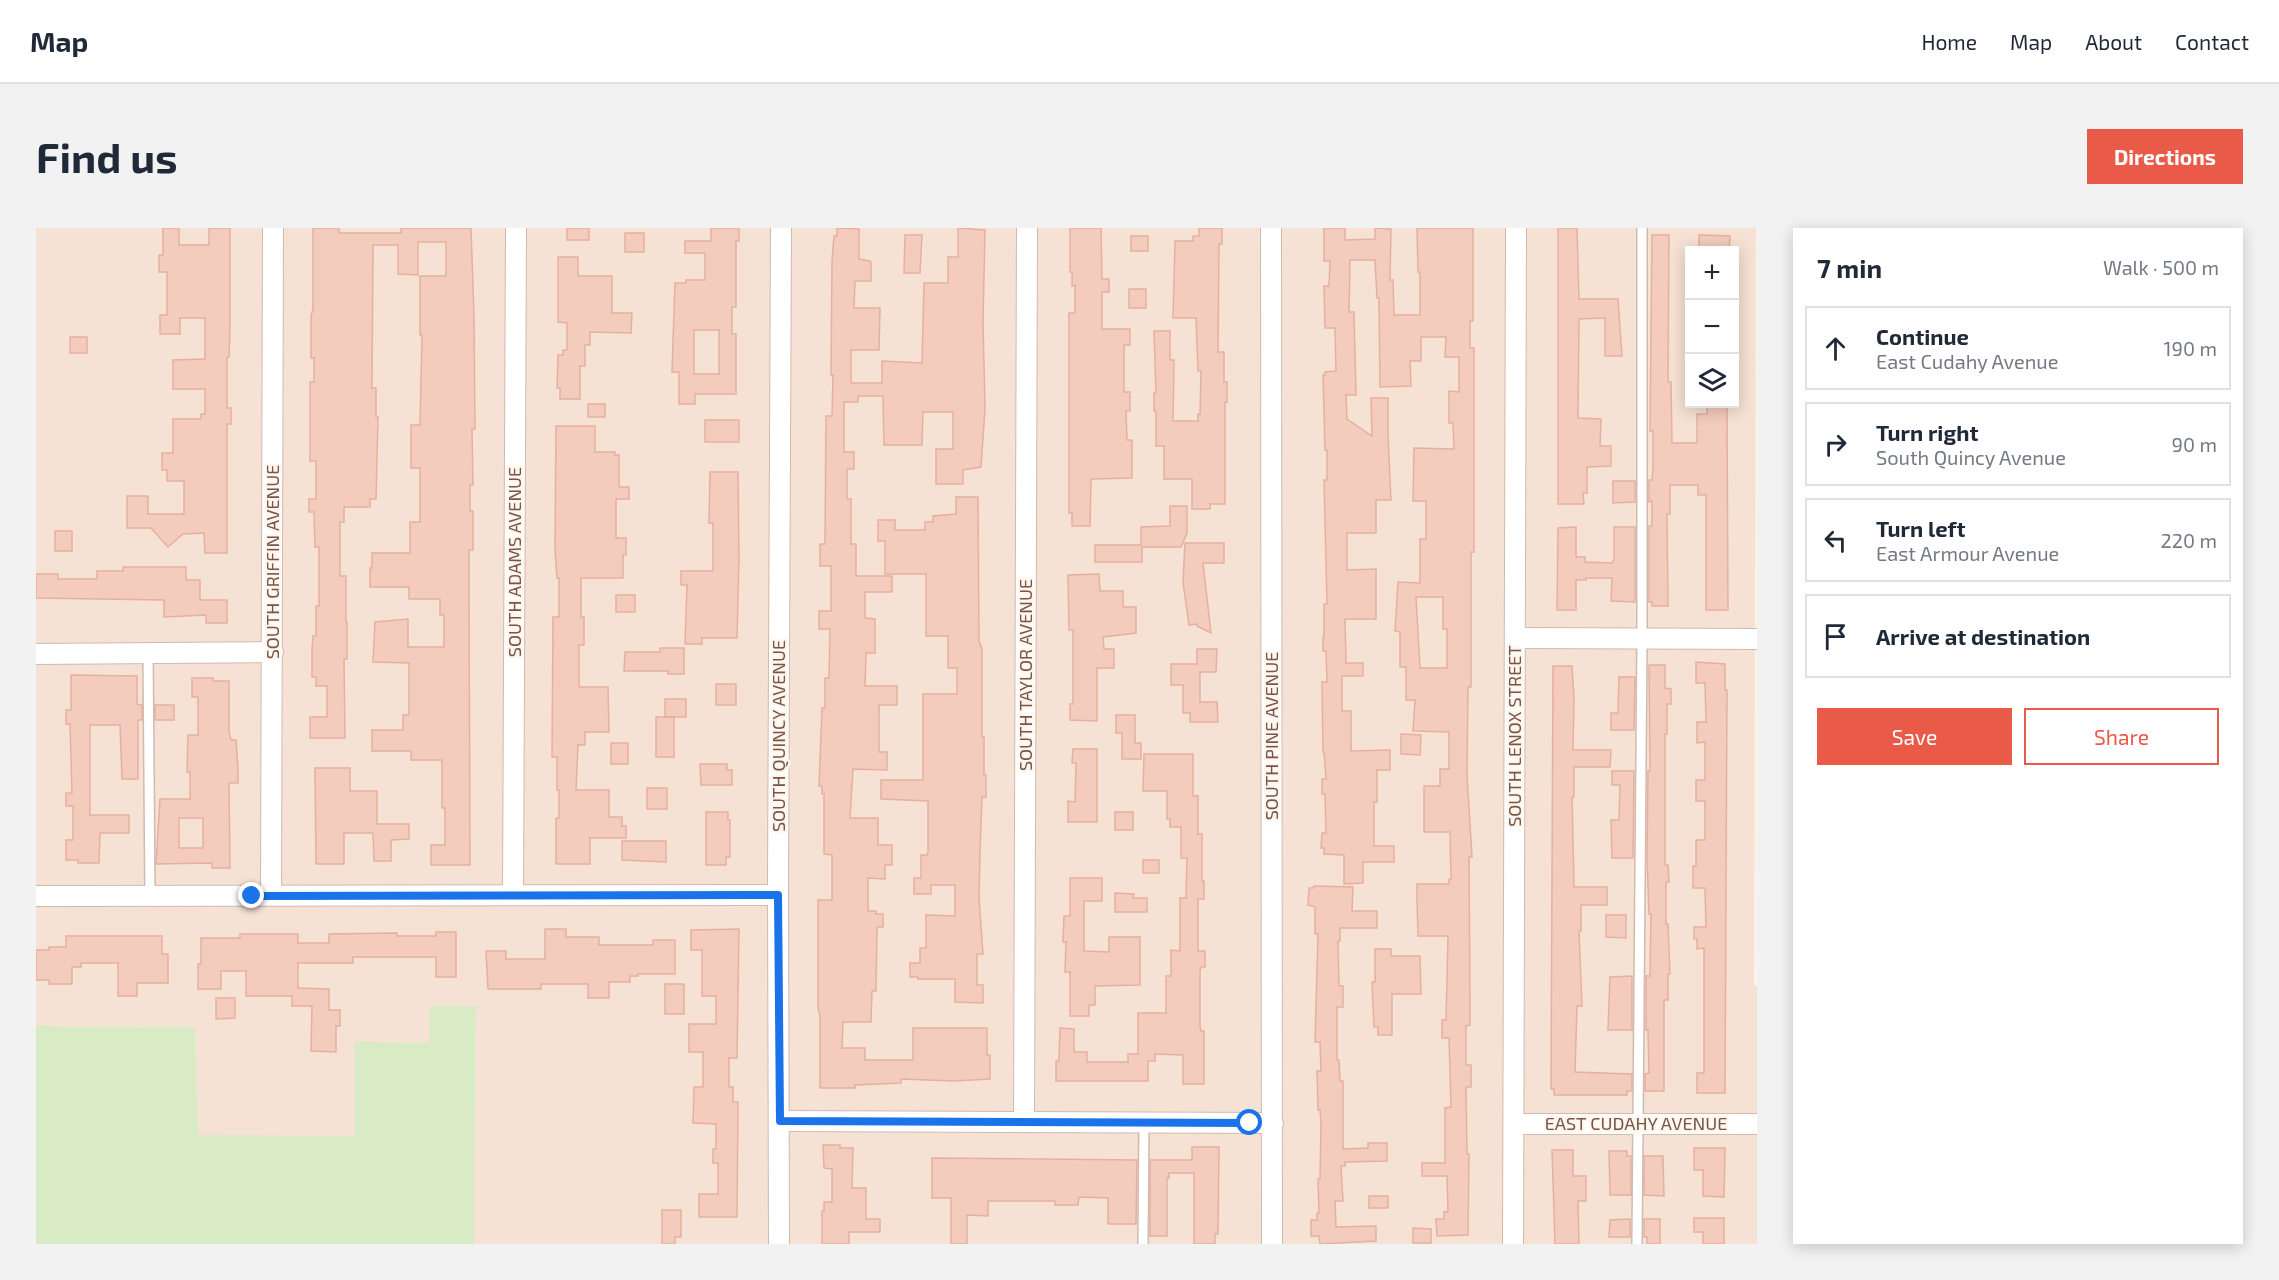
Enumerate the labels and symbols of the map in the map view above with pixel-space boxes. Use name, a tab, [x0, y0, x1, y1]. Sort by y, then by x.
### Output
street label: SOUTH GRIFFIN AVENUE	[261, 465, 283, 659]
street label: SOUTH ADAMS AVENUE	[503, 467, 525, 657]
street label: SOUTH TAYLOR AVENUE	[1014, 579, 1036, 771]
street label: SOUTH QUINCY AVENUE	[767, 640, 789, 832]
street label: SOUTH LENOX STREET	[1503, 645, 1525, 827]
street label: SOUTH PINE AVENUE	[1260, 652, 1282, 820]
route end	[238, 882, 264, 908]
route start	[1236, 1109, 1262, 1135]
street label: EAST CUDAHY AVENUE	[1545, 1112, 1727, 1134]

